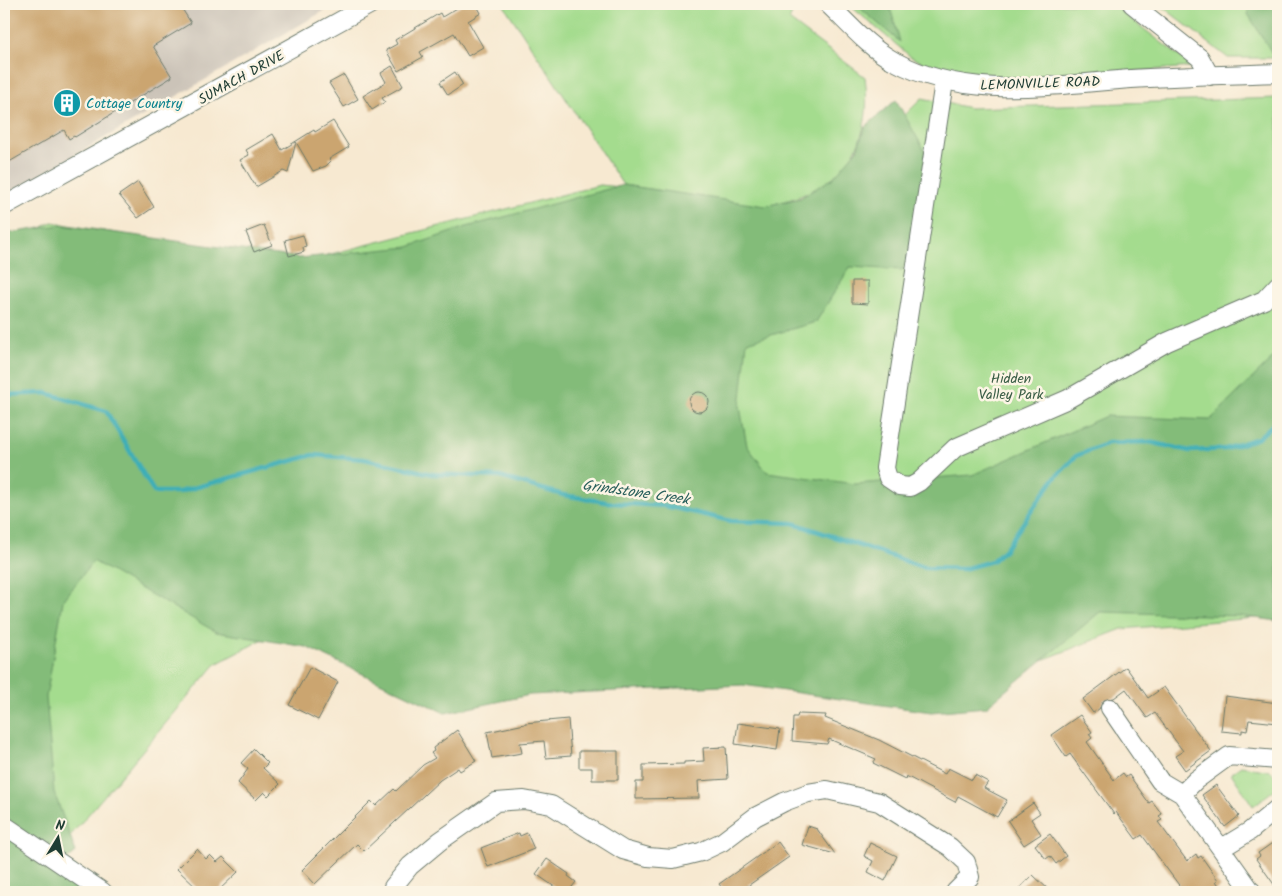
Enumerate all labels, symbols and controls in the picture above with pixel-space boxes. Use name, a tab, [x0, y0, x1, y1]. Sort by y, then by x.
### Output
street label: SUMACH DRIVE	[194, 45, 289, 111]
street label: LEMONVILLE ROAD	[980, 71, 1100, 97]
building icon: Cottage Country	[52, 88, 82, 118]
place label: Cottage Country	[86, 93, 183, 115]
park label: Hidden Valley Park	[979, 368, 1044, 406]
water label: Grindstone Creek	[581, 474, 693, 513]
north arrow	[32, 814, 82, 864]
text: N	[54, 815, 67, 838]

